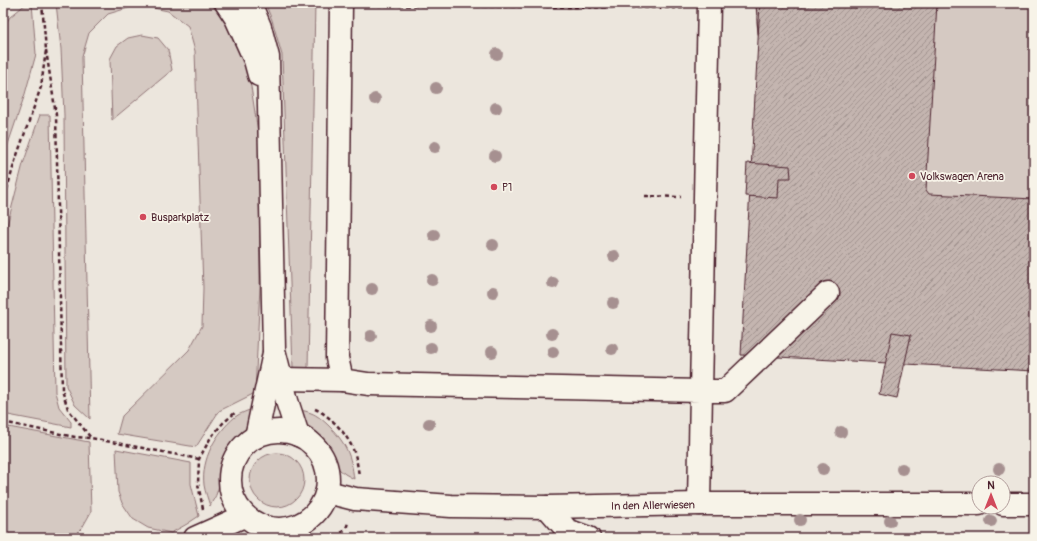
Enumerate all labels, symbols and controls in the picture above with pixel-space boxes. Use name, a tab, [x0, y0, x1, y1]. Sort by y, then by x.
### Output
place label: Volkswagen Arena	[920, 170, 1004, 183]
marker: Volkswagen Arena	[907, 171, 917, 181]
place label: P1	[502, 181, 512, 194]
marker: P1	[489, 182, 499, 192]
place label: Busparkplatz	[151, 211, 210, 224]
marker: Busparkplatz	[138, 212, 148, 222]
north arrow	[971, 475, 1011, 515]
text: N	[987, 479, 995, 492]
street label: In den Allerwiesen	[611, 498, 695, 513]

